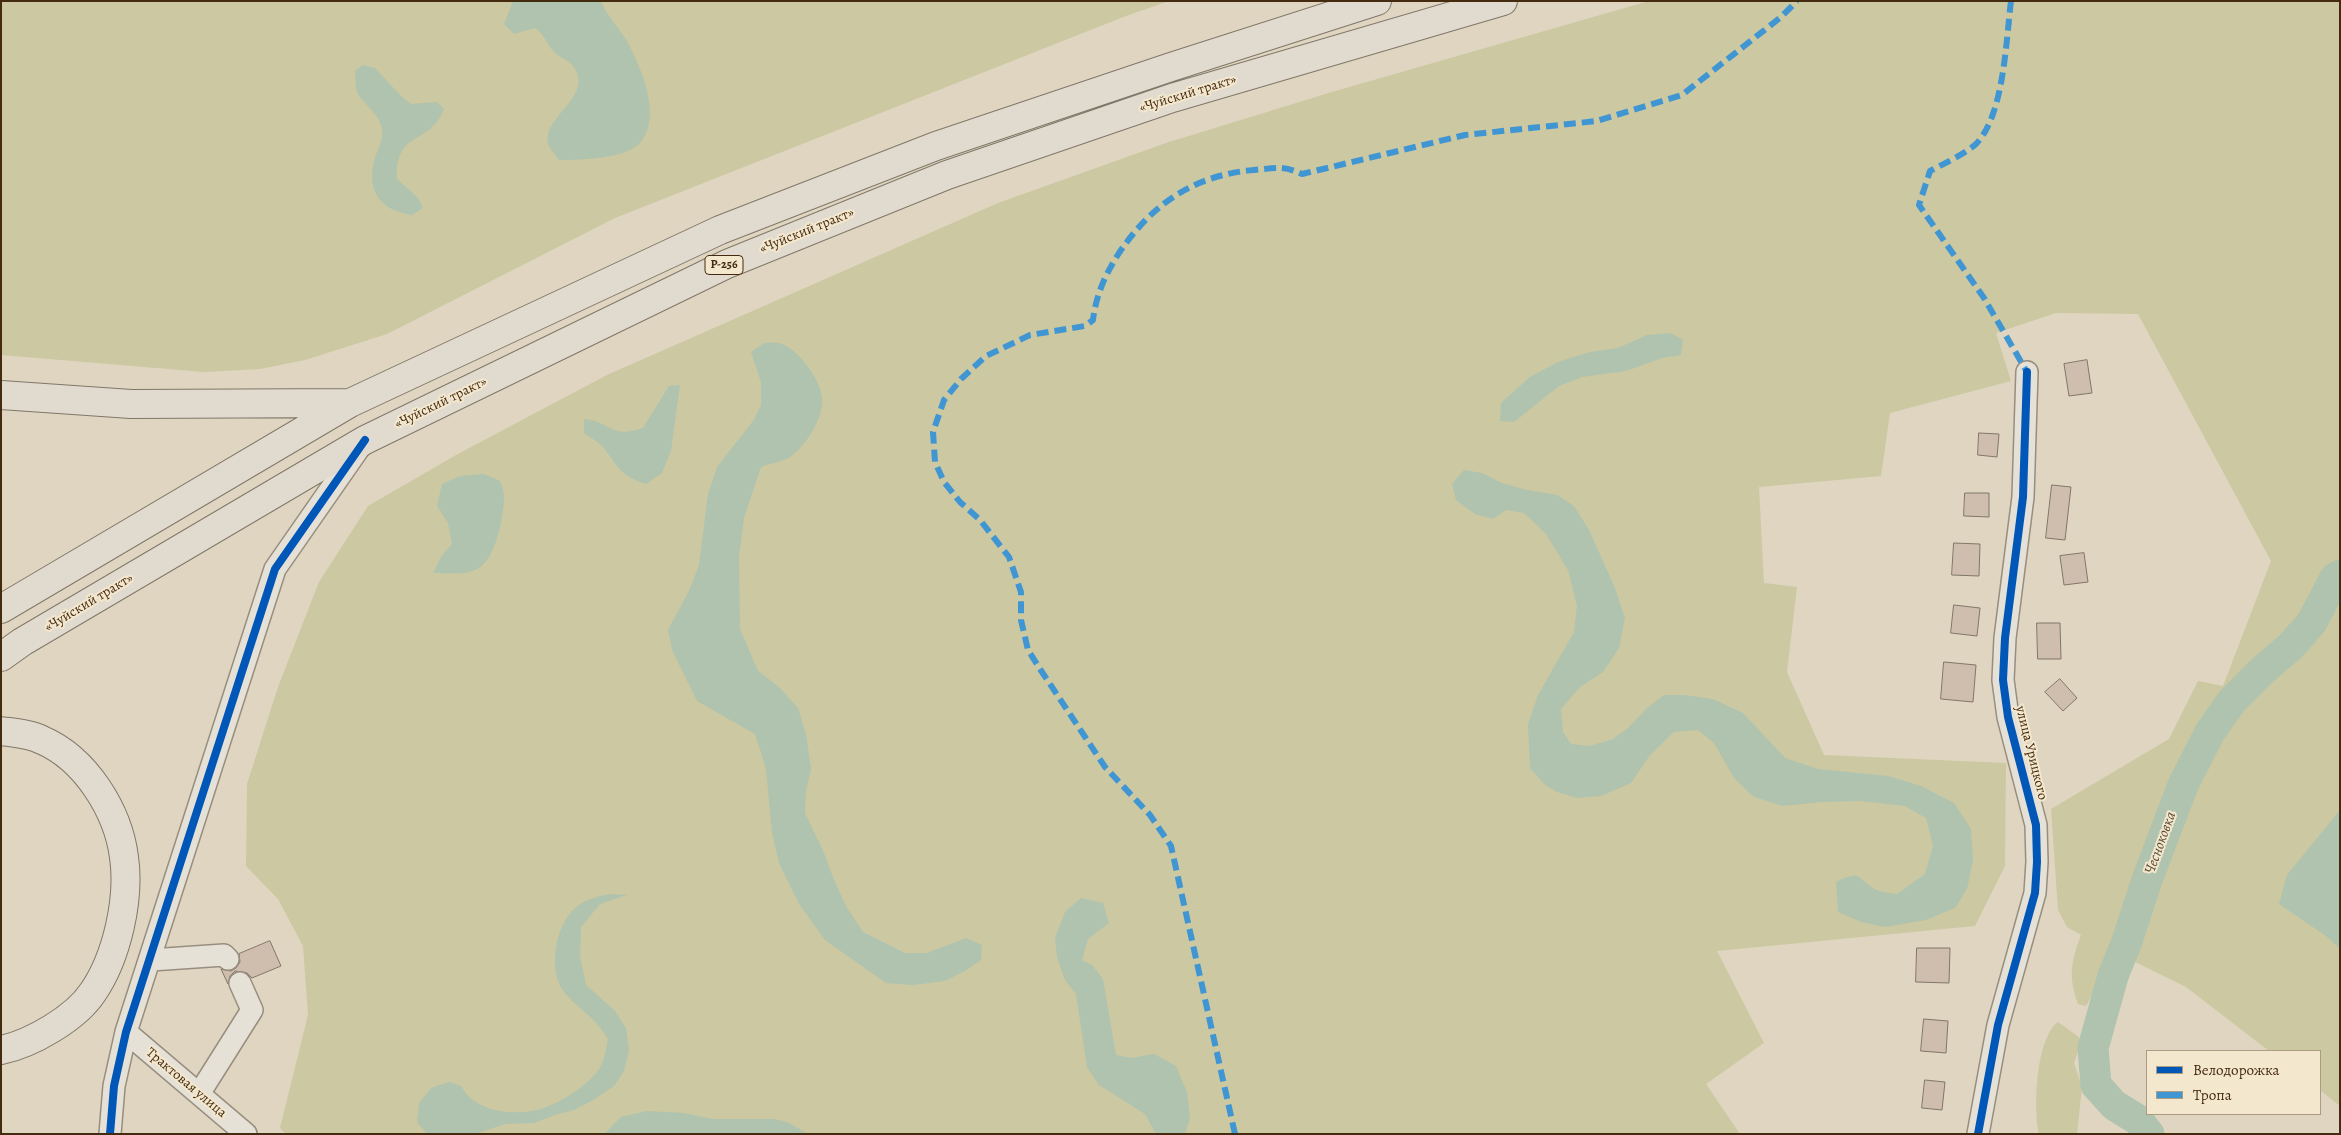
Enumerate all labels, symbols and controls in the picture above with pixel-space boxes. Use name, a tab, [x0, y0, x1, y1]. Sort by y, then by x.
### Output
street label: «Чуйский тракт»	[1138, 71, 1238, 117]
street label: «Чуйский тракт»	[757, 204, 857, 258]
road number: Р-256	[705, 256, 743, 274]
street label: «Чуйский тракт»	[392, 373, 490, 433]
street label: «Чуйский тракт»	[42, 570, 136, 636]
street label: улица Урицкого	[2011, 704, 2051, 802]
water label: Чесноковка	[2141, 809, 2181, 877]
street label: Трактовая улица	[142, 1044, 230, 1122]
legend	[2146, 1050, 2321, 1115]
text: Велодорожка	[2193, 1060, 2280, 1080]
text: Тропа	[2193, 1085, 2232, 1105]

